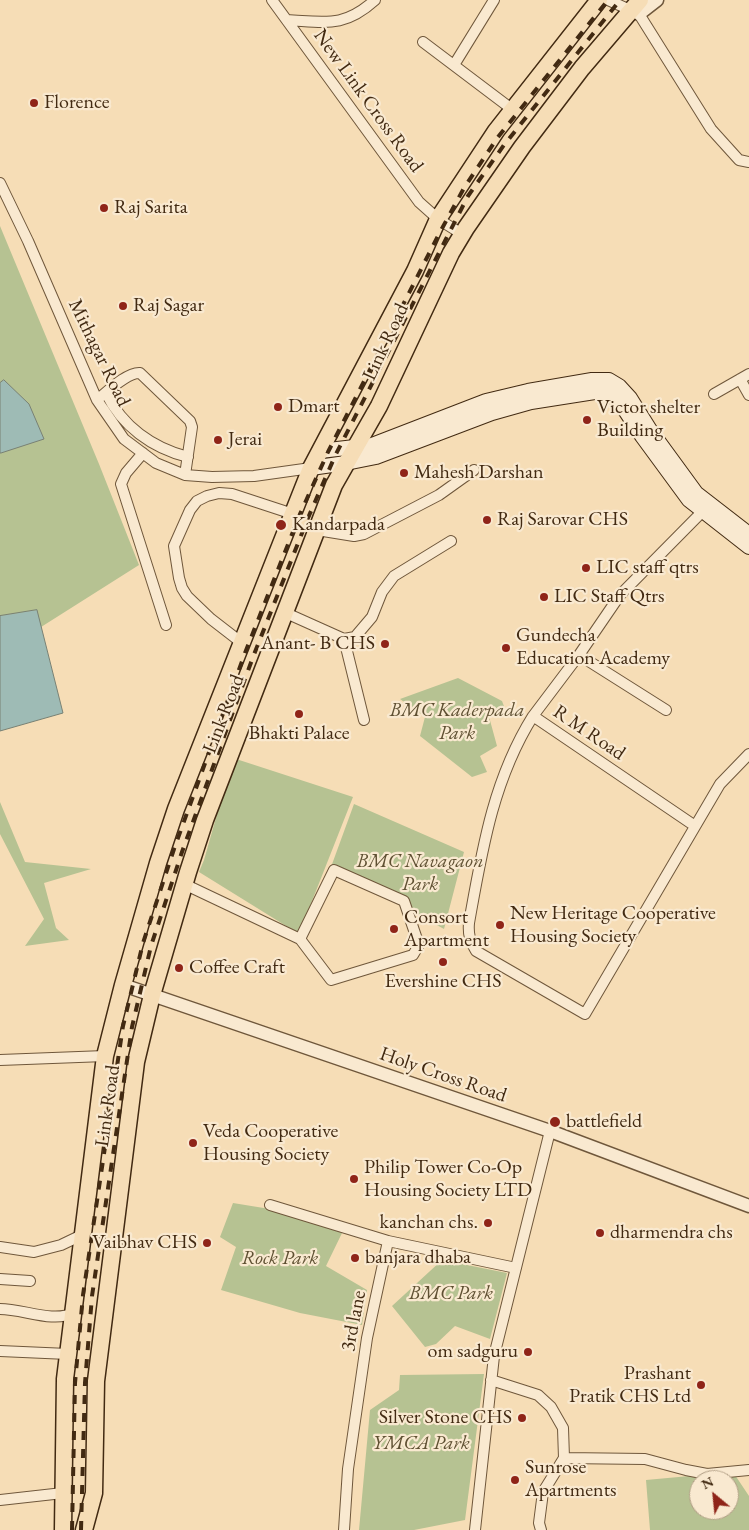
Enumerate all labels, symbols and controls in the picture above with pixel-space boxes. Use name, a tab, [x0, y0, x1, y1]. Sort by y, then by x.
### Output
street label: New Link Cross Road	[308, 25, 428, 177]
place label: Florence	[44, 91, 110, 115]
marker: Florence	[28, 97, 40, 109]
place label: Raj Sarita	[114, 196, 188, 220]
marker: Raj Sarita	[98, 202, 110, 214]
place label: Raj Sagar	[133, 294, 204, 318]
street label: Mithagar Road	[63, 295, 135, 411]
marker: Raj Sagar	[117, 300, 129, 312]
street label: Link Road	[358, 300, 414, 384]
place label: Dmart	[288, 395, 340, 419]
place label: Victor shelter Building	[597, 396, 700, 443]
marker: Dmart	[272, 401, 284, 413]
marker: Victor shelter Building	[581, 414, 593, 426]
place label: Jerai	[228, 428, 262, 452]
marker: Jerai	[212, 434, 224, 446]
place label: Mahesh Darshan	[414, 461, 543, 485]
marker: Mahesh Darshan	[398, 467, 410, 479]
place label: Raj Sarovar CHS	[497, 508, 628, 532]
place label: Kandarpada	[292, 513, 385, 537]
marker: Raj Sarovar CHS	[481, 514, 493, 526]
marker: Kandarpada	[274, 518, 288, 532]
place label: LIC staff qtrs	[596, 556, 699, 580]
marker: LIC staff qtrs	[580, 562, 592, 574]
place label: LIC Staff Qtrs	[554, 585, 664, 609]
marker: LIC Staff Qtrs	[538, 591, 550, 603]
place label: Gundecha Education Academy	[516, 624, 670, 671]
place label: Anant- B CHS	[261, 632, 375, 656]
marker: Anant- B CHS	[379, 638, 391, 650]
marker: Gundecha Education Academy	[500, 642, 512, 654]
street label: Link Road	[198, 671, 250, 757]
park label: BMC Kaderpada Park	[389, 699, 525, 746]
street label: R M Road	[548, 700, 630, 766]
marker: Bhakti Palace	[293, 708, 305, 720]
place label: Bhakti Palace	[249, 722, 349, 746]
park label: BMC Navagaon Park	[357, 850, 483, 897]
place label: New Heritage Cooperative Housing Society	[510, 902, 716, 949]
place label: Consort Apartment	[404, 906, 489, 953]
marker: New Heritage Cooperative Housing Society	[494, 919, 506, 931]
marker: Consort Apartment	[388, 923, 400, 935]
place label: Coffee Craft	[189, 956, 285, 980]
marker: Evershine CHS	[437, 956, 449, 968]
marker: Coffee Craft	[173, 962, 185, 974]
place label: Evershine CHS	[384, 970, 502, 994]
street label: Holy Cross Road	[376, 1042, 510, 1108]
street label: Link Road	[90, 1064, 126, 1148]
place label: battlefield	[566, 1110, 642, 1134]
marker: battlefield	[548, 1115, 562, 1129]
place label: Veda Cooperative Housing Society	[203, 1120, 338, 1167]
marker: Veda Cooperative Housing Society	[187, 1137, 199, 1149]
place label: Philip Tower Co-Op Housing Society LTD	[364, 1156, 532, 1203]
marker: Philip Tower Co-Op Housing Society LTD	[348, 1173, 360, 1185]
place label: kanchan chs.	[380, 1211, 478, 1235]
marker: kanchan chs.	[482, 1217, 494, 1229]
place label: dharmendra chs	[610, 1221, 733, 1245]
marker: dharmendra chs	[594, 1227, 606, 1239]
place label: Vaibhav CHS	[92, 1231, 197, 1255]
marker: Vaibhav CHS	[201, 1237, 213, 1249]
place label: banjara dhaba	[365, 1246, 471, 1270]
park label: Rock Park	[242, 1247, 318, 1271]
marker: banjara dhaba	[349, 1252, 361, 1264]
park label: BMC Park	[409, 1282, 493, 1306]
street label: 3rd lane	[336, 1289, 372, 1353]
place label: om sadguru	[428, 1340, 518, 1364]
marker: om sadguru	[522, 1346, 534, 1358]
place label: Prashant Pratik CHS Ltd	[569, 1362, 691, 1409]
marker: Prashant Pratik CHS Ltd	[695, 1379, 707, 1391]
place label: Silver Stone CHS	[379, 1406, 512, 1430]
marker: Silver Stone CHS	[516, 1412, 528, 1424]
park label: YMCA Park	[372, 1432, 470, 1456]
place label: Sunrose Apartments	[525, 1456, 616, 1503]
north arrow	[689, 1470, 739, 1520]
text: N	[698, 1472, 717, 1493]
marker: Sunrose Apartments	[509, 1474, 521, 1486]

